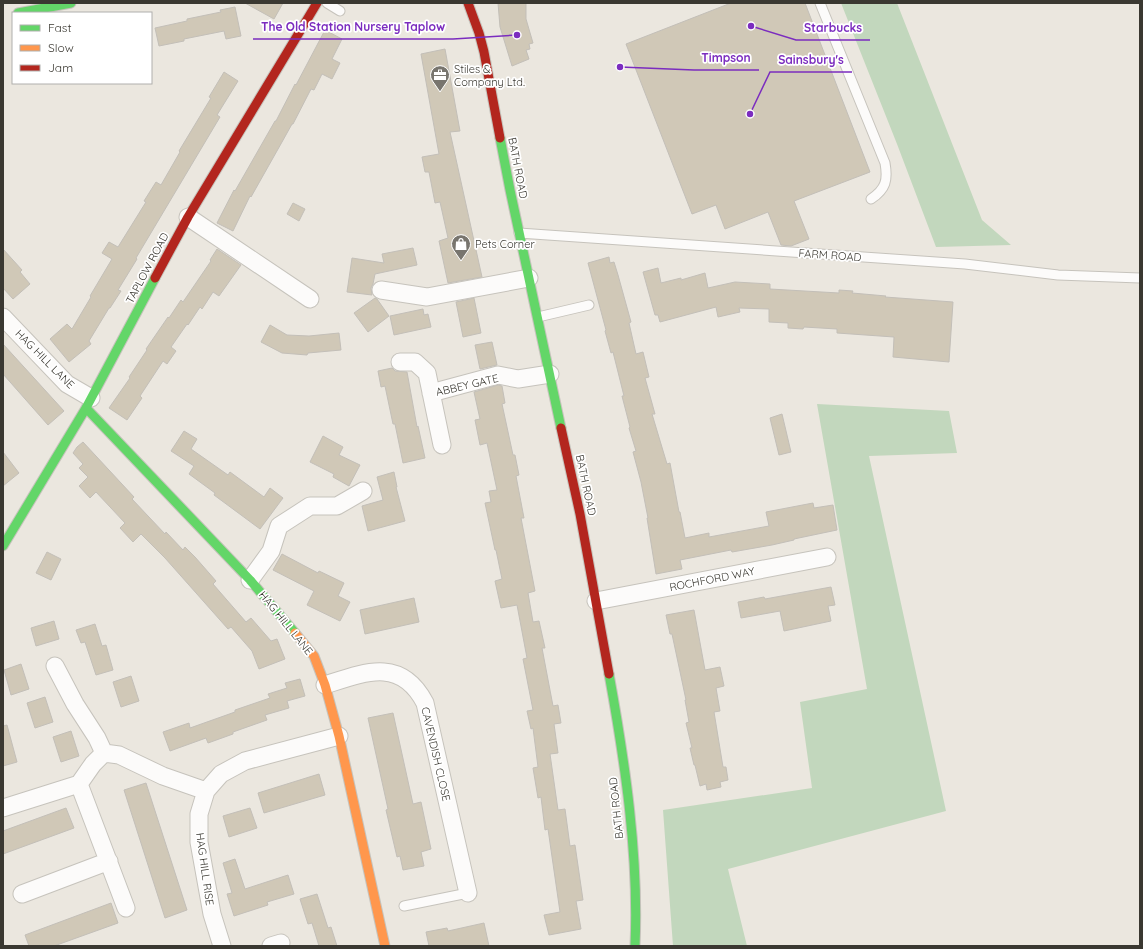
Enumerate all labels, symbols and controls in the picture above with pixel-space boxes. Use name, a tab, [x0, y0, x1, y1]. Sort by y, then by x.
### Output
legend	[12, 12, 152, 84]
callout: The Old Station Nursery Taplow	[253, 15, 453, 39]
callout: Starbucks	[796, 16, 870, 40]
text: The Old Station Nursery Taplow	[261, 19, 445, 34]
text: Fast	[48, 20, 72, 35]
text: Starbucks	[804, 20, 862, 35]
text: Slow	[48, 40, 74, 55]
callout: Timpson	[694, 46, 759, 70]
callout: Sainsbury's	[770, 48, 852, 72]
text: Timpson	[701, 50, 751, 65]
text: Sainsbury's	[778, 52, 844, 67]
text: Jam	[48, 60, 73, 75]
place label: Stiles & Company Ltd.	[454, 62, 525, 89]
office icon: Stiles & Company Ltd.	[429, 64, 451, 92]
street label: BATH ROAD	[505, 136, 531, 200]
street label: TAPLOW ROAD	[122, 230, 172, 306]
shop icon: Pets Corner	[450, 233, 472, 261]
place label: Pets Corner	[475, 237, 535, 251]
street label: FARM ROAD	[798, 246, 862, 264]
street label: HAG HILL LANE	[12, 326, 78, 392]
street label: ABBEY GATE	[434, 371, 500, 399]
street label: BATH ROAD	[573, 453, 599, 517]
street label: ROCHFORD WAY	[668, 564, 756, 594]
street label: HAG HILL LANE	[256, 588, 316, 658]
street label: CAVENDISH CLOSE	[418, 705, 454, 803]
street label: BATH ROAD	[606, 776, 626, 840]
street label: HAG HILL RISE	[193, 832, 217, 906]

